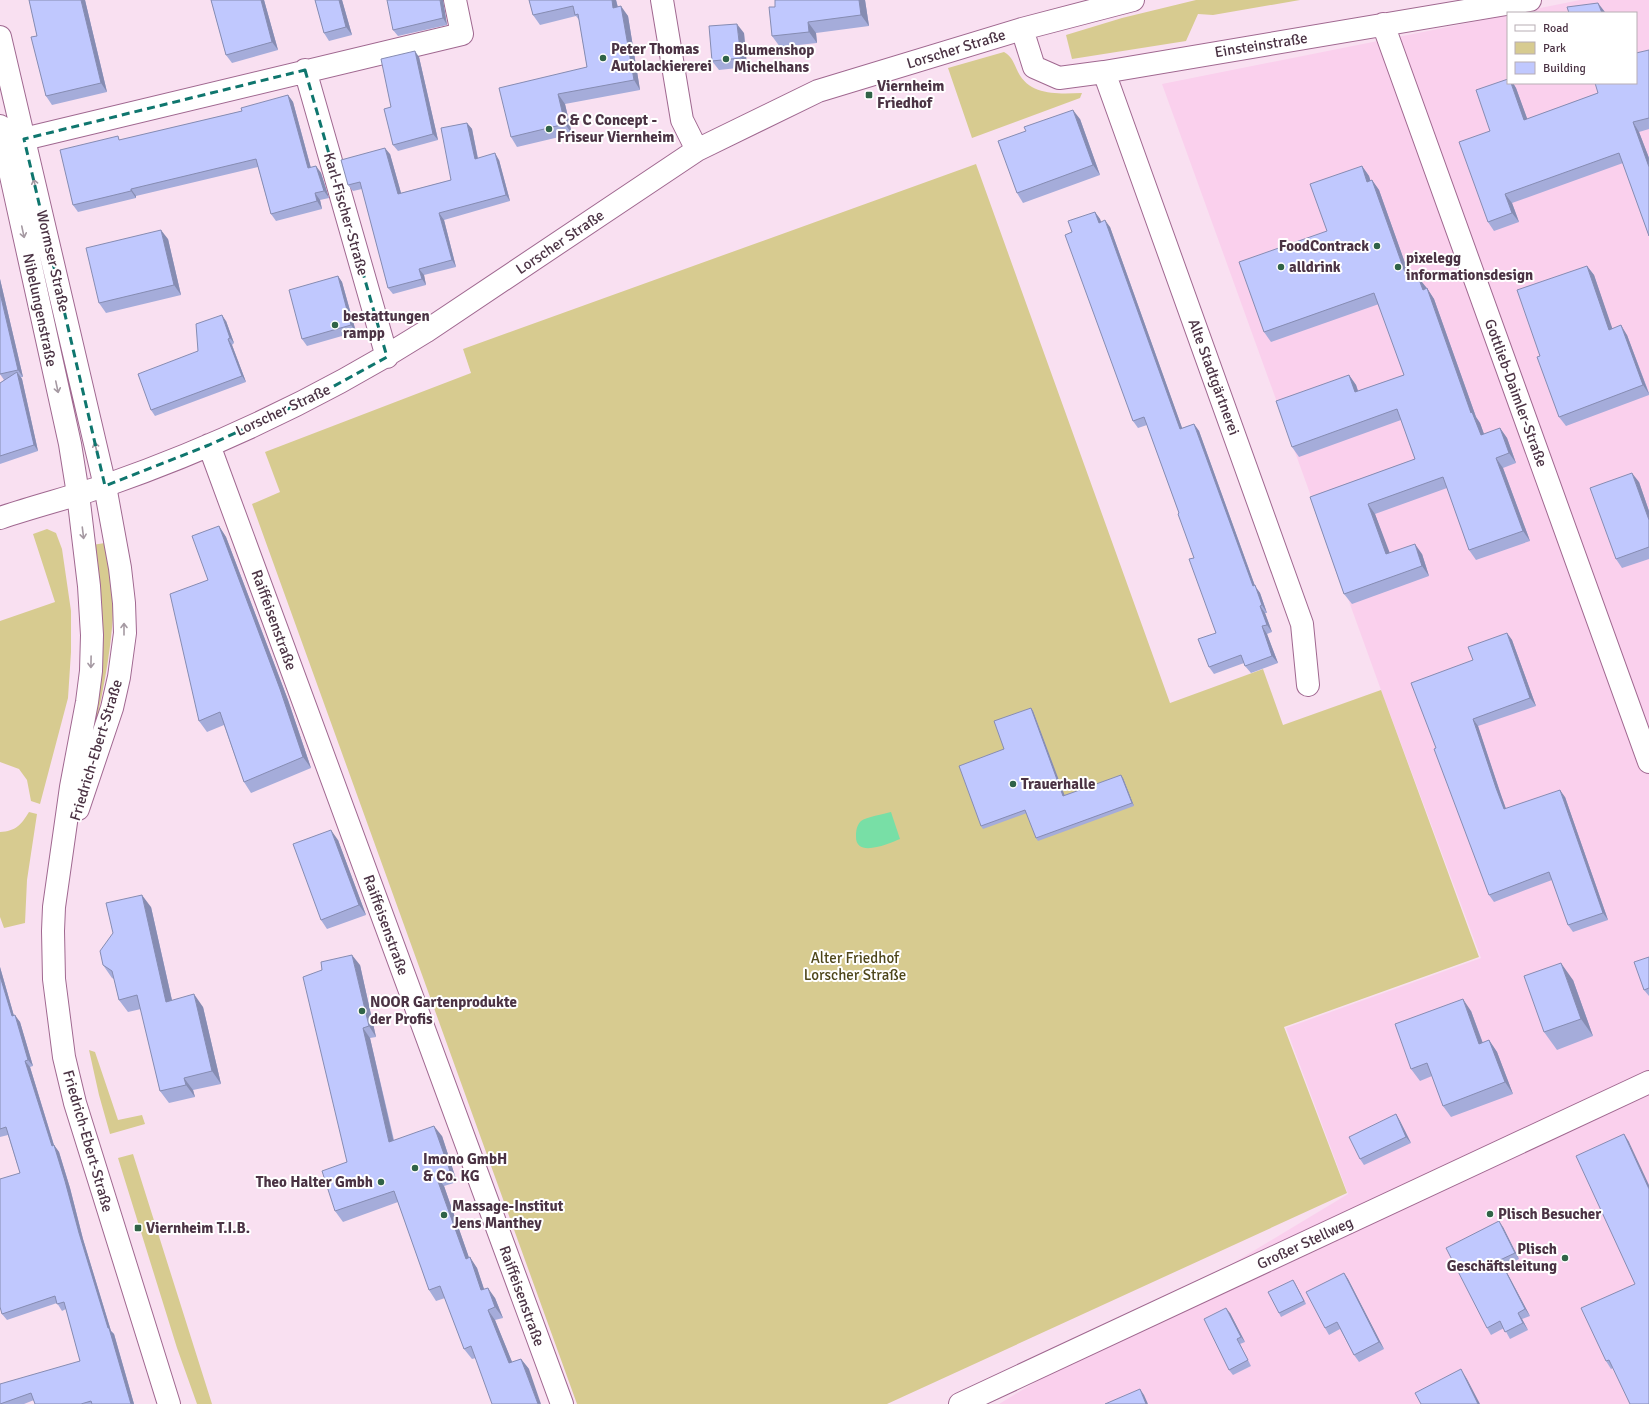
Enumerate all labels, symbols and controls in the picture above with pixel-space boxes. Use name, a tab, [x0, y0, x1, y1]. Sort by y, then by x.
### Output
legend	[1507, 12, 1637, 84]
text: Road	[1543, 21, 1569, 36]
street label: Lorscher Straße	[904, 25, 1008, 73]
street label: Einsteinstraße	[1213, 29, 1309, 61]
place label: Peter Thomas Autolackiererei	[611, 40, 712, 75]
place label: Blumenshop Michelhans	[734, 41, 814, 76]
text: Park	[1543, 41, 1566, 56]
marker: Peter Thomas Autolackiererei	[598, 53, 608, 63]
marker: Blumenshop Michelhans	[721, 54, 731, 64]
text: Building	[1543, 61, 1586, 76]
place label: Viernheim Friedhof	[877, 77, 944, 112]
marker: Viernheim Friedhof	[864, 90, 874, 100]
place label: C & C Concept - Friseur Viernheim	[557, 111, 674, 146]
marker: C & C Concept - Friseur Viernheim	[544, 124, 554, 134]
street label: Karl-Fischer-Straße	[320, 150, 372, 278]
one-way arrow	[30, 179, 38, 192]
street label: Lorscher Straße	[513, 206, 607, 278]
street label: Wormser Straße	[33, 208, 73, 314]
one-way arrow	[20, 226, 28, 239]
place label: FoodContrack	[1279, 237, 1369, 255]
marker: FoodContrack	[1372, 241, 1382, 251]
place label: pixelegg informationsdesign	[1406, 249, 1533, 284]
street label: Nibelungenstraße	[19, 252, 61, 368]
place label: alldrink	[1289, 258, 1341, 276]
marker: alldrink	[1276, 262, 1286, 272]
marker: pixelegg informationsdesign	[1393, 262, 1403, 272]
place label: bestattungen rampp	[343, 307, 430, 342]
street label: Alte Stadtgärtnerei	[1185, 316, 1243, 438]
street label: Gottlieb-Daimler-Straße	[1481, 317, 1551, 469]
marker: bestattungen rampp	[330, 320, 340, 330]
one-way arrow	[54, 380, 62, 393]
street label: Lorscher Straße	[233, 380, 333, 440]
one-way arrow	[92, 441, 100, 454]
one-way arrow	[79, 526, 86, 539]
street label: Raiffeisenstraße	[247, 567, 301, 673]
one-way arrow	[120, 623, 128, 636]
one-way arrow	[88, 655, 95, 668]
street label: Friedrich-Ebert-Straße	[66, 677, 126, 823]
place label: Trauerhalle	[1021, 775, 1095, 793]
marker: Trauerhalle	[1008, 779, 1018, 789]
street label: Raiffeisenstraße	[359, 872, 413, 978]
park label: Alter Friedhof Lorscher Straße	[804, 949, 906, 984]
place label: NOOR Gartenprodukte der Profis	[370, 993, 517, 1028]
marker: NOOR Gartenprodukte der Profis	[357, 1006, 367, 1016]
street label: Friedrich-Ebert-Straße	[59, 1068, 117, 1214]
place label: Imono GmbH & Co. KG	[423, 1150, 507, 1185]
marker: Imono GmbH & Co. KG	[410, 1163, 420, 1173]
place label: Theo Halter Gmbh	[256, 1173, 373, 1191]
marker: Theo Halter Gmbh	[376, 1177, 386, 1187]
place label: Massage-Institut Jens Manthey	[452, 1197, 564, 1232]
place label: Plisch Besucher	[1498, 1205, 1601, 1223]
marker: Plisch Besucher	[1485, 1209, 1495, 1219]
marker: Massage-Institut Jens Manthey	[439, 1210, 449, 1220]
street label: Großer Stellweg	[1254, 1213, 1356, 1273]
place label: Viernheim T.I.B.	[146, 1219, 250, 1237]
marker: Viernheim T.I.B.	[133, 1223, 143, 1233]
place label: Plisch Geschäftsleitung	[1447, 1240, 1557, 1275]
street label: Raiffeisenstraße	[495, 1243, 549, 1349]
marker: Plisch Geschäftsleitung	[1560, 1253, 1570, 1263]

